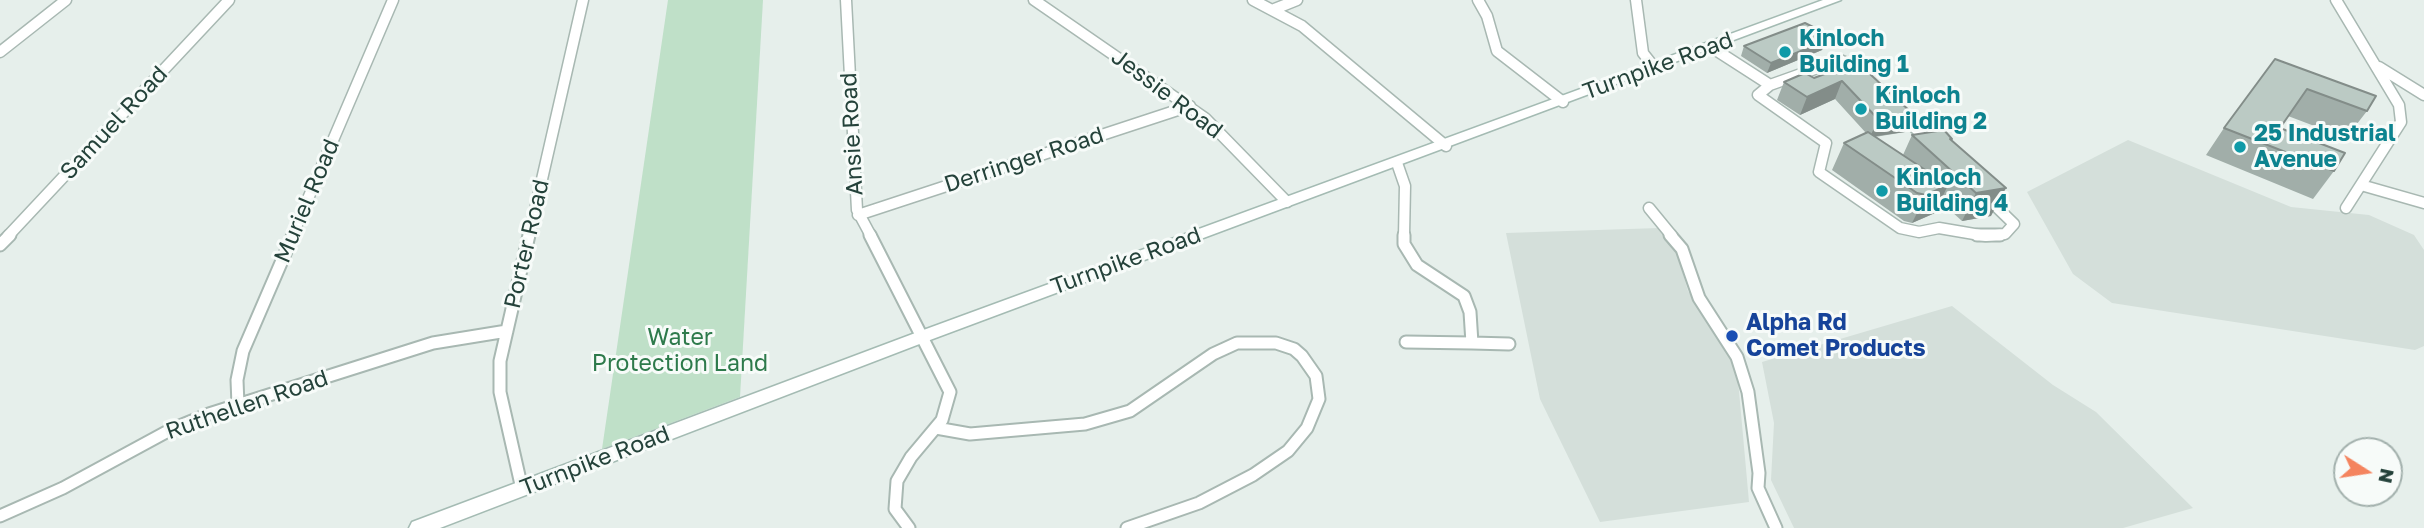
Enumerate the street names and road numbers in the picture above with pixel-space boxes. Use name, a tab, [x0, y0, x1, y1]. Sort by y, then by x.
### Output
street label: Turnpike Road	[1579, 26, 1737, 106]
street label: Jessie Road	[1106, 43, 1228, 145]
street label: Samuel Road	[55, 61, 173, 185]
street label: Ansie Road	[835, 72, 869, 196]
street label: Derringer Road	[941, 121, 1107, 199]
street label: Muriel Road	[269, 135, 345, 267]
street label: Porter Road	[499, 177, 555, 311]
street label: Turnpike Road	[1047, 221, 1205, 301]
street label: Ruthellen Road	[162, 364, 332, 446]
street label: Turnpike Road	[517, 420, 673, 502]

